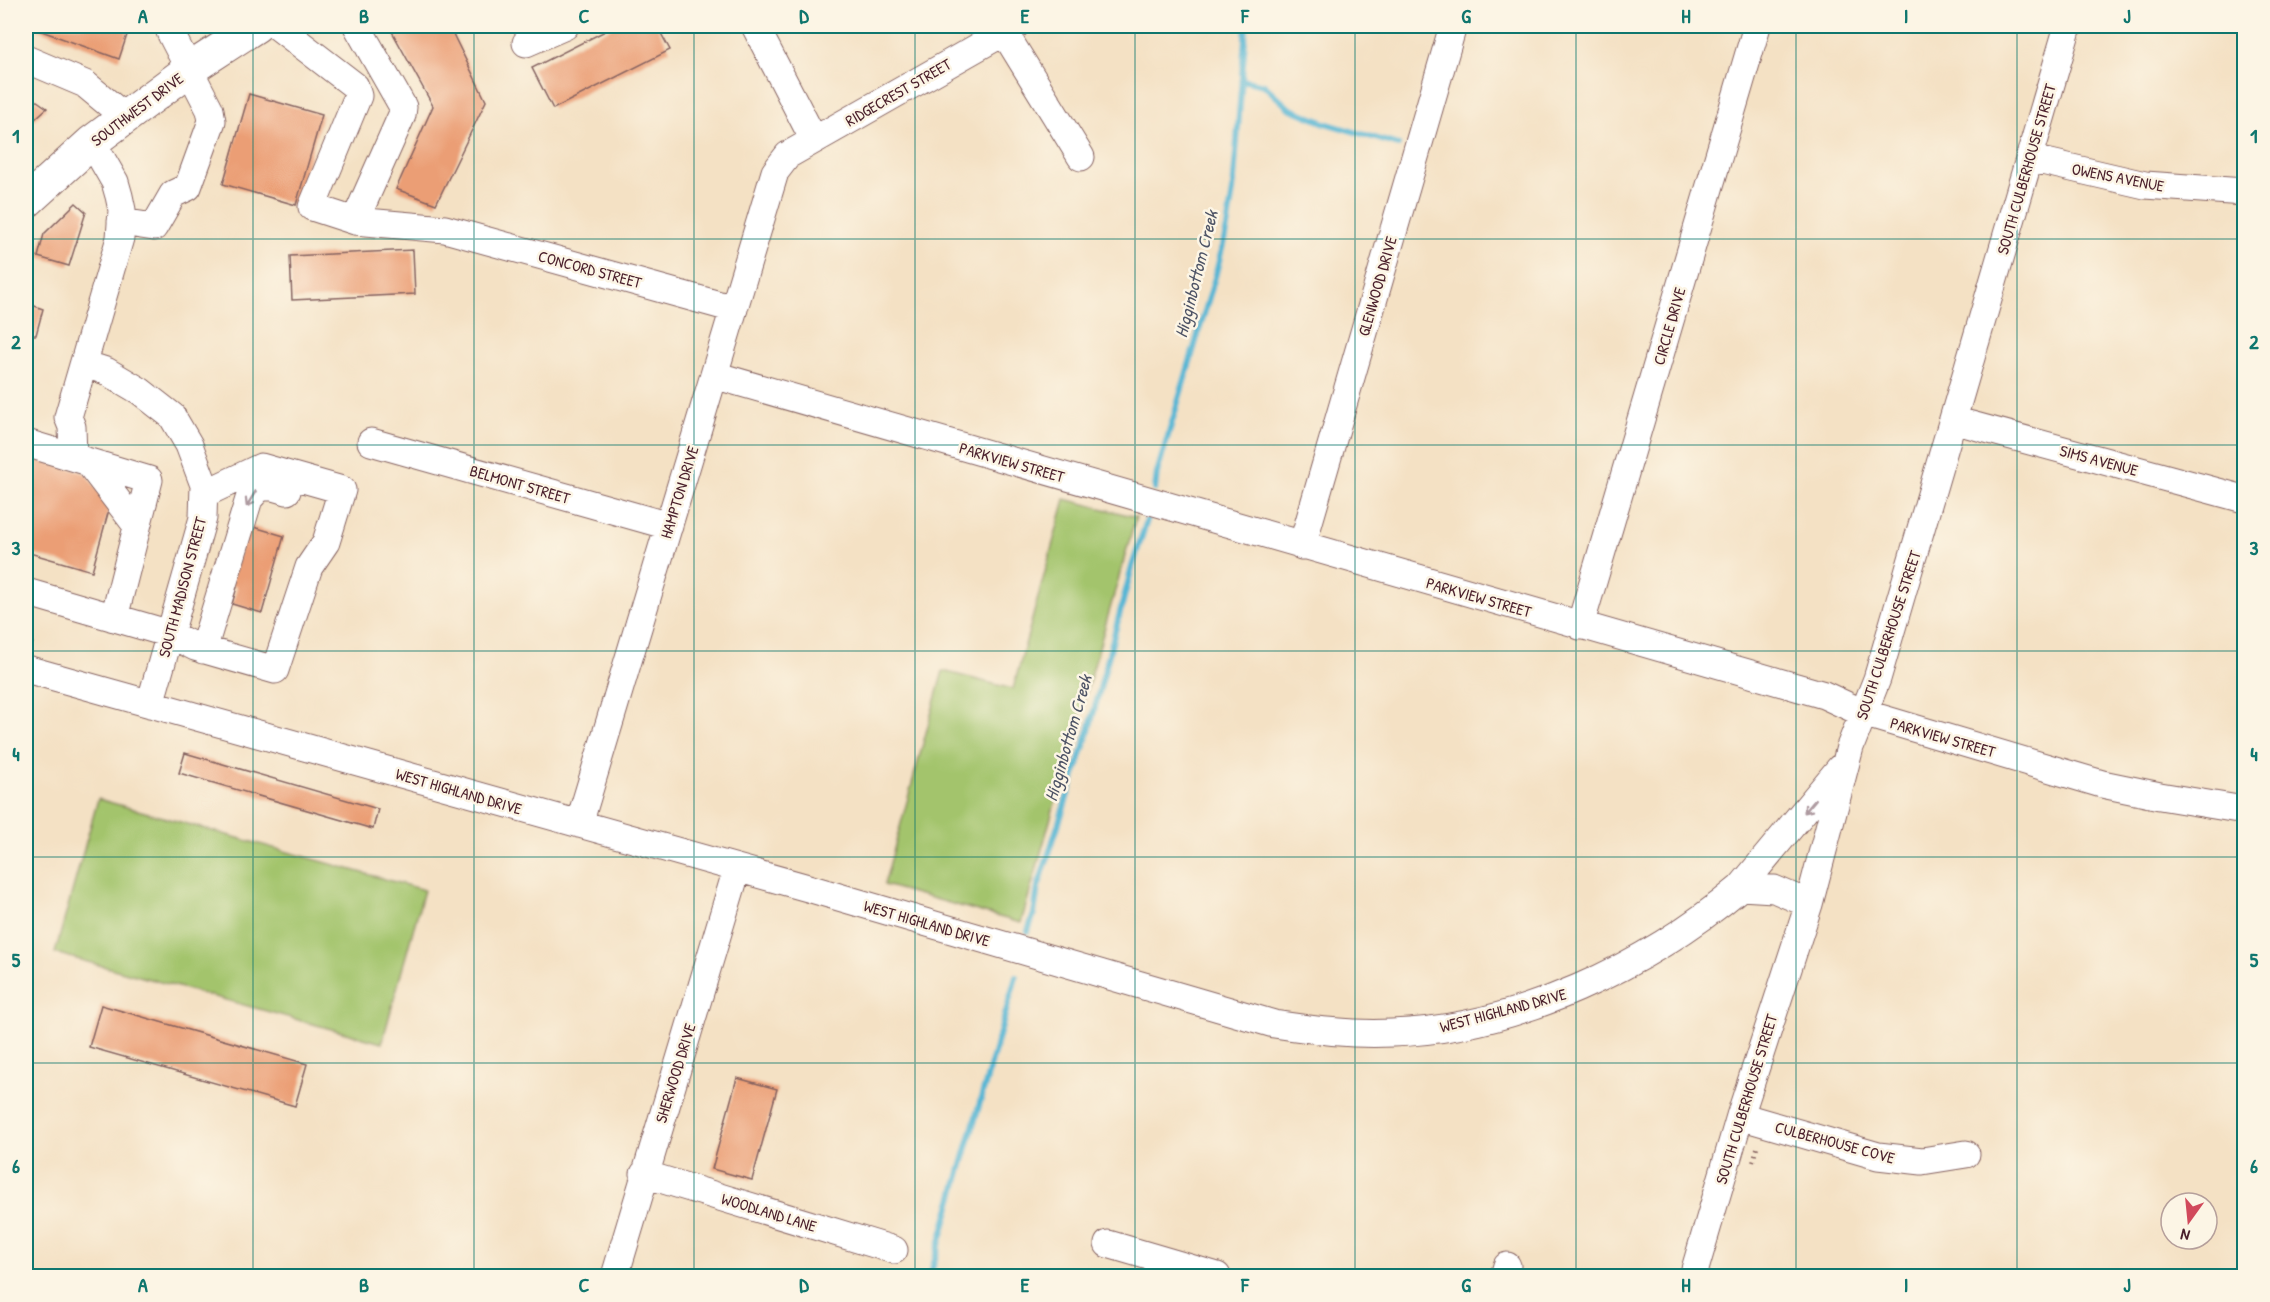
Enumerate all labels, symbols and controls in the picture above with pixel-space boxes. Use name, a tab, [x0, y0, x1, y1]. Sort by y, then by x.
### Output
text: A	[138, 2, 148, 29]
text: B	[359, 2, 369, 29]
text: C	[579, 2, 590, 29]
text: D	[799, 2, 809, 29]
text: E	[1021, 2, 1030, 29]
text: F	[1240, 2, 1250, 29]
text: G	[1461, 2, 1471, 29]
text: H	[1681, 2, 1691, 29]
text: I	[1904, 2, 1908, 29]
text: J	[2123, 2, 2131, 29]
street label: RIDGECREST STREET	[841, 53, 955, 131]
street label: SOUTHWEST DRIVE	[86, 67, 188, 151]
street label: SOUTH CULBERHOUSE STREET	[1991, 81, 2061, 257]
text: 1	[12, 122, 20, 149]
text: 1	[2250, 122, 2258, 149]
street label: OWENS AVENUE	[2070, 157, 2166, 197]
water label: Higginbottom Creek	[1168, 206, 1224, 340]
street label: GLENWOOD DRIVE	[1352, 234, 1402, 338]
street label: CONCORD STREET	[536, 245, 645, 293]
street label: CIRCLE DRIVE	[1647, 285, 1691, 367]
text: 2	[11, 328, 21, 355]
text: 2	[2249, 328, 2259, 355]
street label: PARKVIEW STREET	[957, 437, 1068, 488]
street label: SIMS AVENUE	[2058, 439, 2140, 481]
street label: HAMPTON DRIVE	[654, 443, 704, 541]
street label: BELMONT STREET	[467, 459, 573, 509]
one-way arrow	[245, 490, 258, 507]
street label: SOUTH MADISON STREET	[153, 514, 211, 660]
text: 3	[12, 534, 21, 561]
text: 3	[2250, 534, 2259, 561]
street label: SOUTH CULBERHOUSE STREET	[1850, 547, 1926, 722]
street label: PARKVIEW STREET	[1424, 572, 1535, 623]
water label: Higginbottom Creek	[1038, 671, 1098, 804]
street label: PARKVIEW STREET	[1888, 712, 1999, 763]
text: 4	[12, 740, 20, 767]
text: 4	[2250, 740, 2258, 767]
street label: WEST HIGHLAND DRIVE	[393, 762, 525, 820]
one-way arrow	[1803, 798, 1817, 813]
street label: WEST HIGHLAND DRIVE	[861, 894, 993, 952]
text: 5	[12, 946, 21, 973]
text: 5	[2250, 946, 2259, 973]
street label: WEST HIGHLAND DRIVE	[1437, 983, 1569, 1037]
street label: SOUTH CULBERHOUSE STREET	[1710, 1011, 1782, 1187]
street label: SHERWOOD DRIVE	[649, 1021, 701, 1125]
street label: CULBERHOUSE COVE	[1773, 1115, 1897, 1169]
text: 6	[12, 1152, 20, 1179]
text: 6	[2250, 1152, 2258, 1179]
street label: WOODLAND LANE	[719, 1187, 819, 1237]
north arrow	[2159, 1191, 2219, 1251]
text: N	[2178, 1224, 2192, 1247]
text: A	[138, 1271, 148, 1298]
text: B	[359, 1271, 369, 1298]
text: C	[579, 1271, 590, 1298]
text: D	[799, 1271, 809, 1298]
text: E	[1021, 1271, 1030, 1298]
text: F	[1240, 1271, 1250, 1298]
text: G	[1461, 1271, 1471, 1298]
text: H	[1681, 1271, 1691, 1298]
text: I	[1904, 1271, 1908, 1298]
text: J	[2123, 1271, 2131, 1298]

